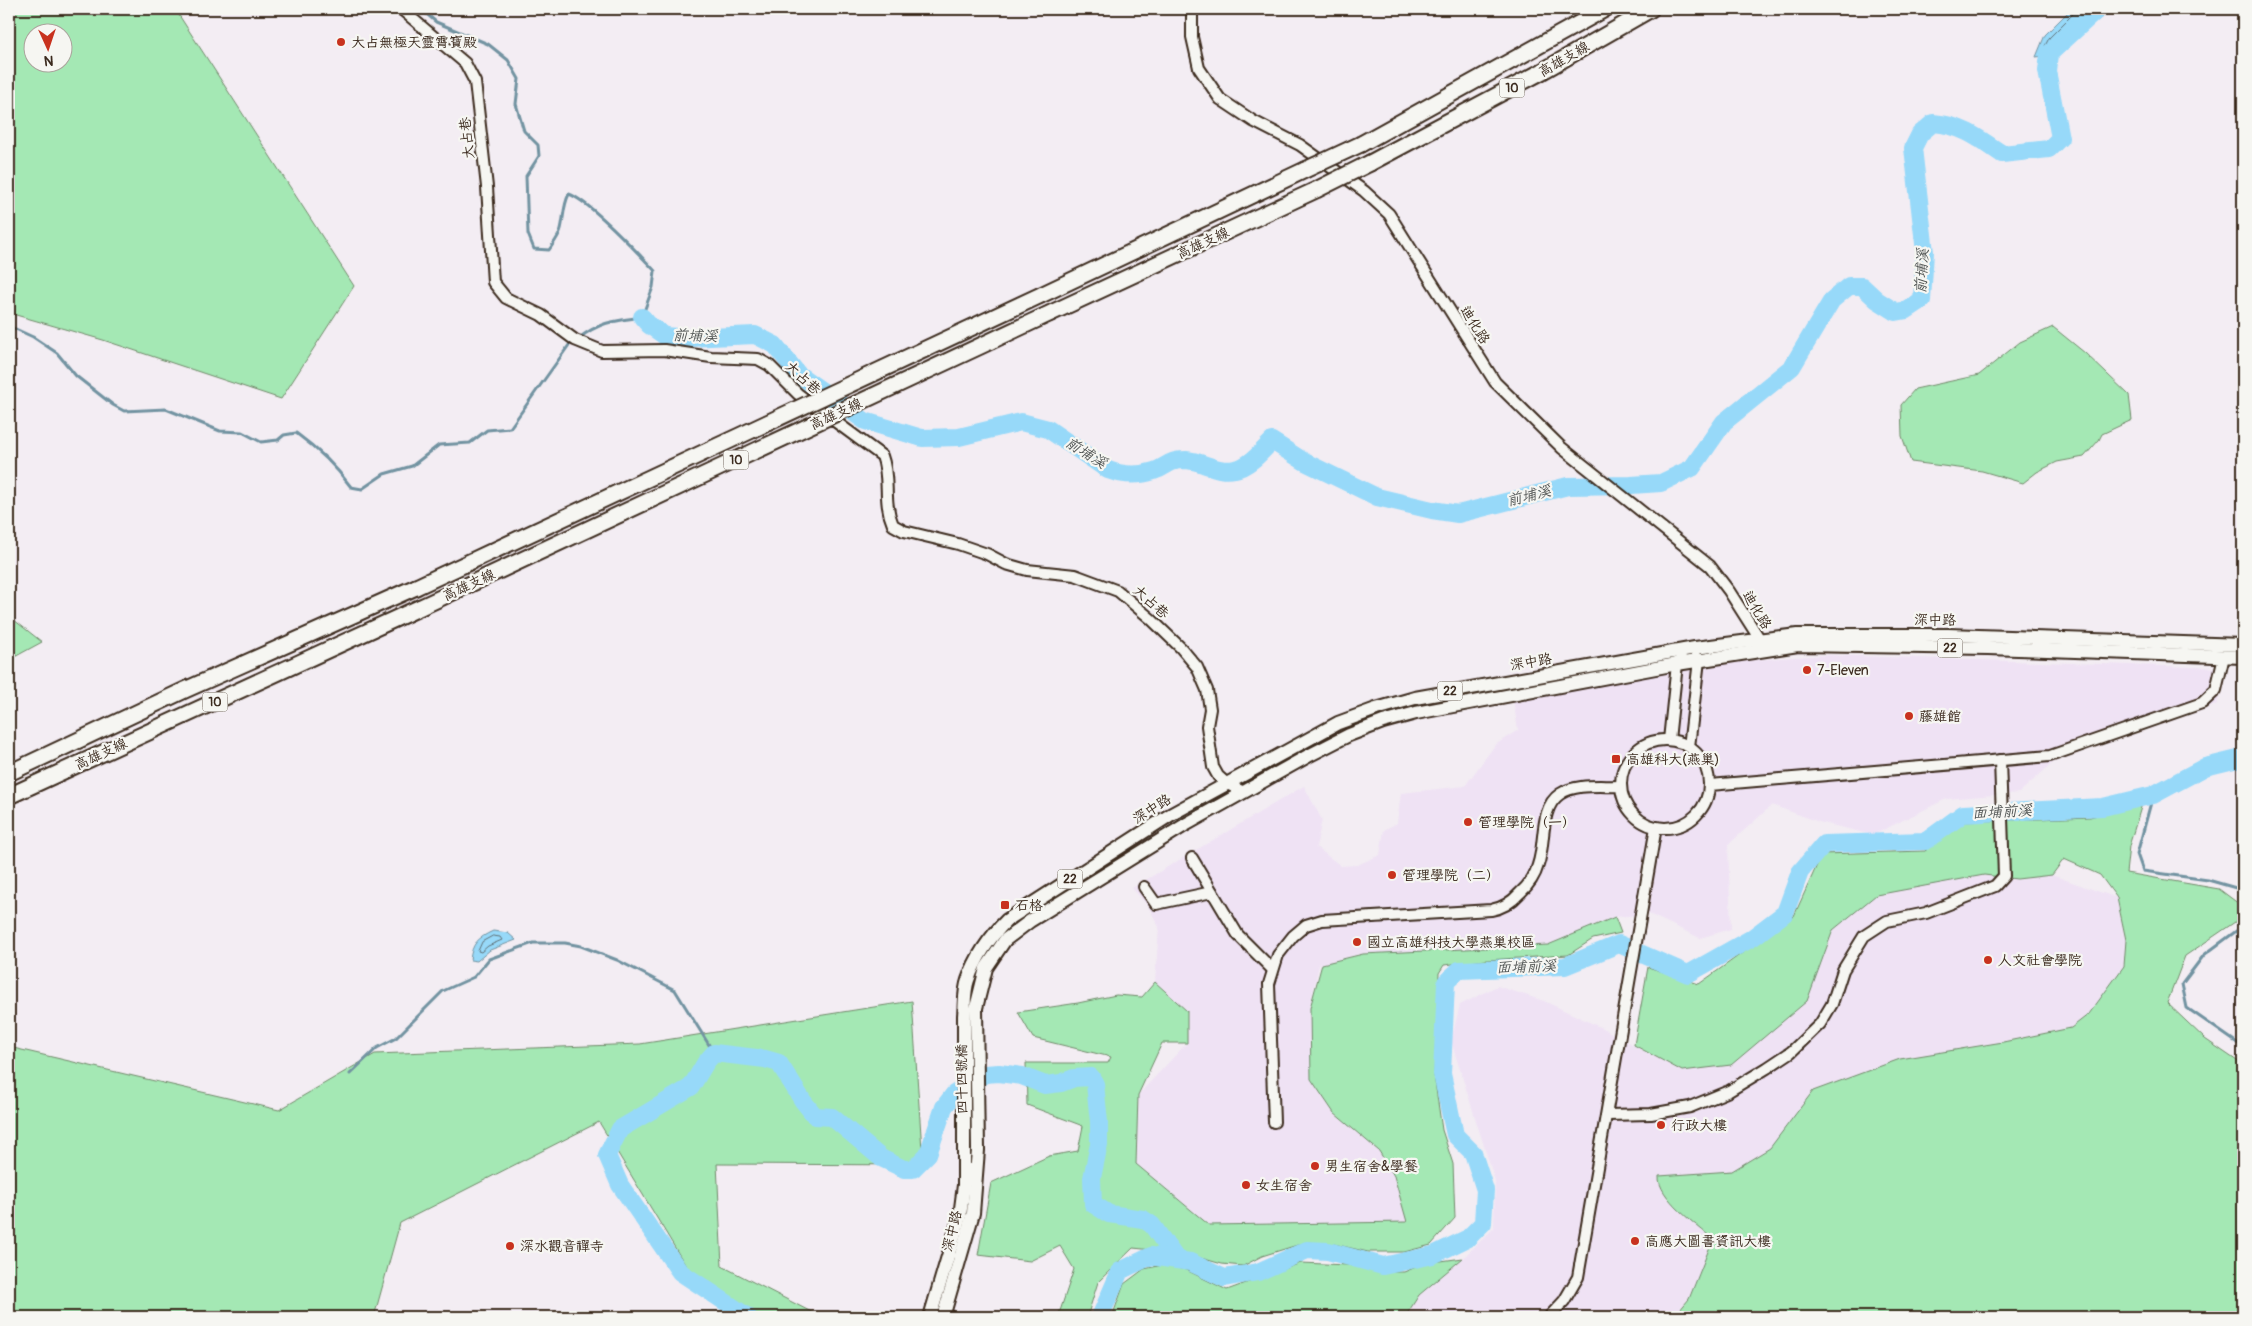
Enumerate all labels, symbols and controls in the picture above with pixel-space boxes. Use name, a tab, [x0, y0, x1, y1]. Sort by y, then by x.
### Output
north arrow	[22, 22, 72, 72]
place label: 大占無極天靈霄寶殿	[351, 34, 477, 51]
marker: 大占無極天靈霄寶殿	[335, 36, 347, 48]
street label: 高雄支線	[1536, 38, 1592, 80]
text: N	[43, 52, 54, 69]
road number: 10	[1500, 78, 1524, 98]
street label: 大占巷	[456, 115, 478, 160]
street label: 高雄支線	[1174, 223, 1232, 263]
water label: 前埔溪	[1911, 247, 1933, 294]
street label: 迪化路	[1457, 303, 1493, 347]
water label: 前埔溪	[672, 326, 719, 346]
street label: 大占巷	[782, 358, 825, 399]
street label: 高雄支線	[807, 394, 865, 434]
water label: 前埔溪	[1062, 433, 1111, 474]
road number: 10	[724, 450, 748, 470]
water label: 前埔溪	[1505, 481, 1554, 511]
street label: 高雄支線	[440, 565, 498, 605]
street label: 大占巷	[1130, 582, 1173, 623]
street label: 迪化路	[1739, 588, 1775, 632]
street label: 深中路	[1914, 611, 1956, 629]
road number: 22	[1938, 638, 1962, 658]
street label: 深中路	[1509, 650, 1553, 674]
place label: 7-Eleven	[1817, 662, 1869, 679]
marker: 7-Eleven	[1801, 664, 1813, 676]
road number: 22	[1438, 681, 1462, 700]
road number: 10	[202, 692, 228, 712]
place label: 藤雄館	[1919, 708, 1961, 725]
marker: 藤雄館	[1903, 710, 1915, 722]
street label: 高雄支線	[72, 734, 130, 774]
place label: 高雄科大(燕巢)	[1626, 751, 1719, 768]
marker: 高雄科大(燕巢)	[1610, 753, 1622, 765]
street label: 深中路	[1130, 791, 1174, 827]
water label: 面埔前溪	[1972, 801, 2033, 823]
place label: 管理學院（一）	[1478, 814, 1576, 831]
marker: 管理學院（一）	[1462, 816, 1474, 828]
place label: 管理學院（二）	[1402, 867, 1500, 884]
marker: 管理學院（二）	[1386, 869, 1398, 881]
road number: 22	[1058, 870, 1082, 889]
place label: 石格	[1015, 897, 1043, 914]
marker: 石格	[999, 899, 1011, 911]
place label: 國立高雄科技大學燕巢校區	[1367, 934, 1535, 951]
marker: 國立高雄科技大學燕巢校區	[1351, 936, 1363, 948]
place label: 人文社會學院	[1998, 952, 2082, 969]
marker: 人文社會學院	[1982, 954, 1994, 966]
water label: 面埔前溪	[1496, 956, 1557, 978]
street label: 四十四號橋	[953, 1044, 971, 1114]
place label: 行政大樓	[1671, 1117, 1727, 1134]
marker: 行政大樓	[1655, 1119, 1667, 1131]
place label: 男生宿舍&學餐	[1325, 1158, 1418, 1175]
marker: 男生宿舍&學餐	[1309, 1160, 1321, 1172]
place label: 女生宿舍	[1256, 1177, 1312, 1194]
marker: 女生宿舍	[1240, 1179, 1252, 1191]
street label: 深中路	[939, 1209, 965, 1253]
place label: 高應大圖書資訊大樓	[1645, 1233, 1771, 1250]
marker: 高應大圖書資訊大樓	[1629, 1235, 1641, 1247]
place label: 深水觀音禪寺	[520, 1238, 604, 1255]
marker: 深水觀音禪寺	[504, 1240, 516, 1252]

